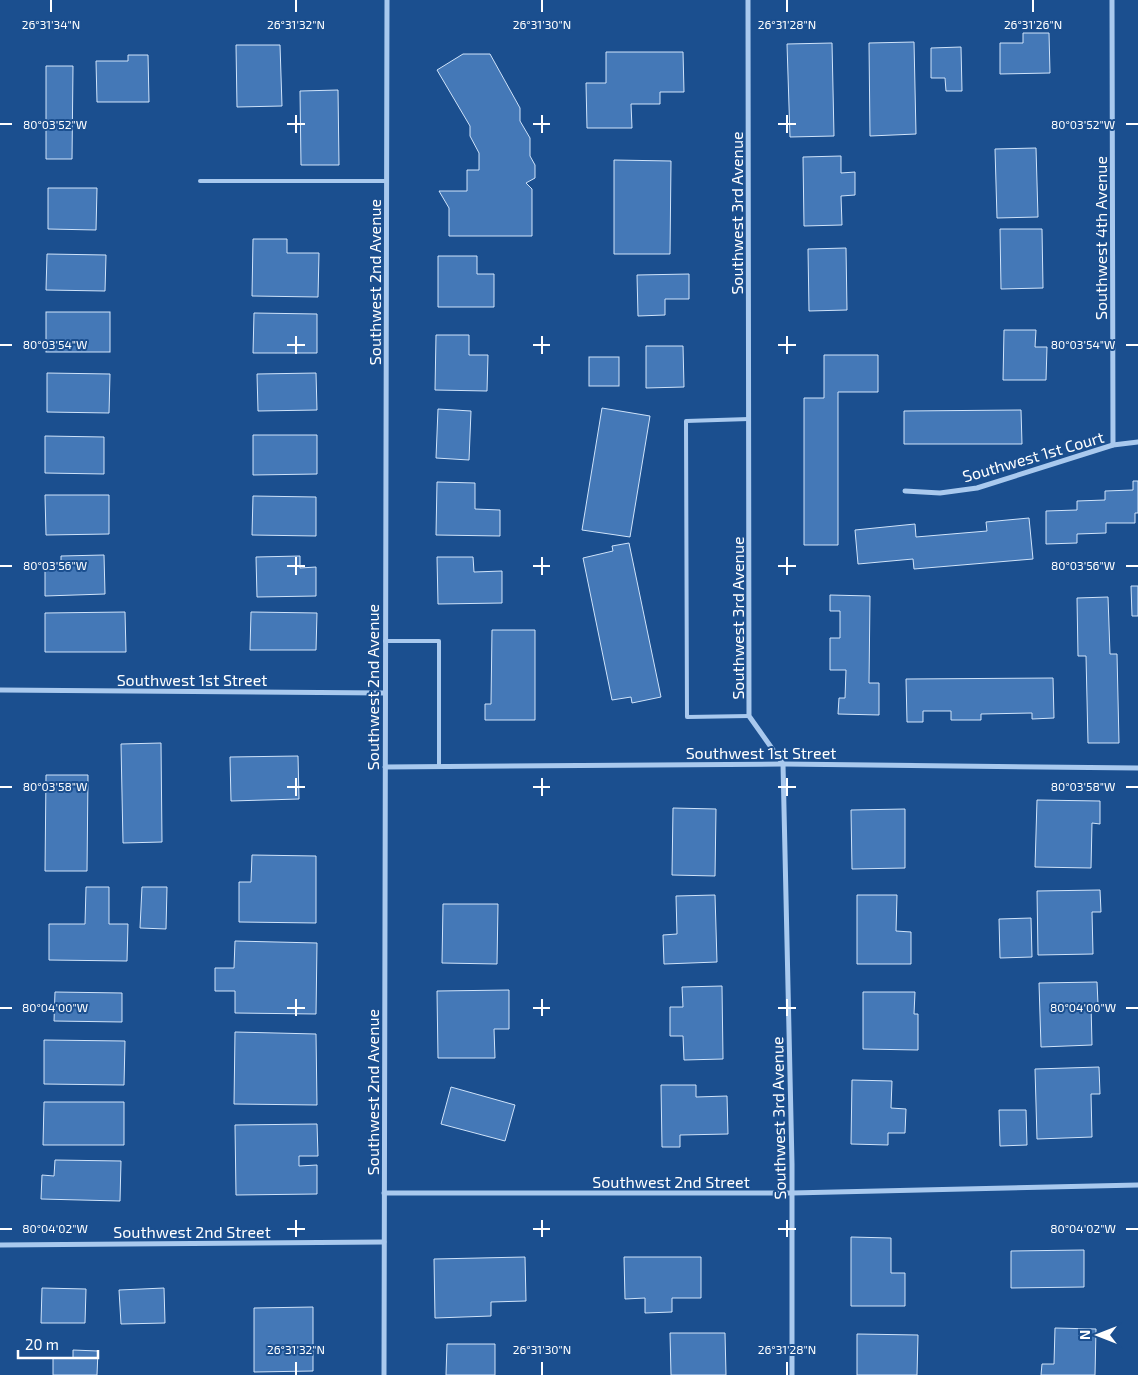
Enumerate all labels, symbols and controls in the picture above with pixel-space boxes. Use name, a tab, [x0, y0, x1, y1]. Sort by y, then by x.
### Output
text: 26°31'34"N	[22, 17, 80, 31]
text: 26°31'32"N	[267, 17, 325, 31]
text: 26°31'30"N	[513, 17, 571, 31]
text: 26°31'28"N	[758, 17, 816, 31]
text: 26°31'26"N	[1004, 17, 1062, 31]
text: 80°03'52"W	[23, 117, 87, 131]
text: 80°03'52"W	[1051, 117, 1115, 131]
street label: Southwest 3rd Avenue	[727, 131, 746, 295]
street label: Southwest 4th Avenue	[1091, 156, 1110, 320]
street label: Southwest 2nd Avenue	[365, 199, 384, 365]
text: 80°03'54"W	[23, 337, 87, 351]
text: 80°03'54"W	[1051, 337, 1115, 351]
street label: Southwest 1st Court	[960, 427, 1106, 485]
street label: Southwest 3rd Avenue	[728, 536, 747, 700]
text: 80°03'56"W	[23, 558, 87, 572]
text: 80°03'56"W	[1051, 558, 1115, 572]
street label: Southwest 2nd Avenue	[363, 604, 382, 770]
street label: Southwest 1st Street	[117, 670, 267, 689]
street label: Southwest 1st Street	[686, 743, 836, 762]
text: 80°03'58"W	[23, 779, 87, 793]
text: 80°03'58"W	[1051, 779, 1115, 793]
text: 80°04'00"W	[22, 1000, 88, 1014]
text: 80°04'00"W	[1050, 1000, 1116, 1014]
street label: Southwest 2nd Avenue	[363, 1009, 382, 1175]
street label: Southwest 3rd Avenue	[767, 1036, 789, 1200]
street label: Southwest 2nd Street	[592, 1172, 750, 1191]
text: 80°04'02"W	[22, 1221, 88, 1235]
text: 80°04'02"W	[1050, 1221, 1116, 1235]
street label: Southwest 2nd Street	[113, 1222, 271, 1241]
north arrow	[1073, 1310, 1123, 1360]
scale bar	[18, 1328, 98, 1360]
text: N	[1076, 1330, 1093, 1340]
text: 20 m	[25, 1335, 59, 1353]
text: 26°31'32"N	[267, 1342, 325, 1356]
text: 26°31'30"N	[513, 1342, 571, 1356]
text: 26°31'28"N	[758, 1342, 816, 1356]

